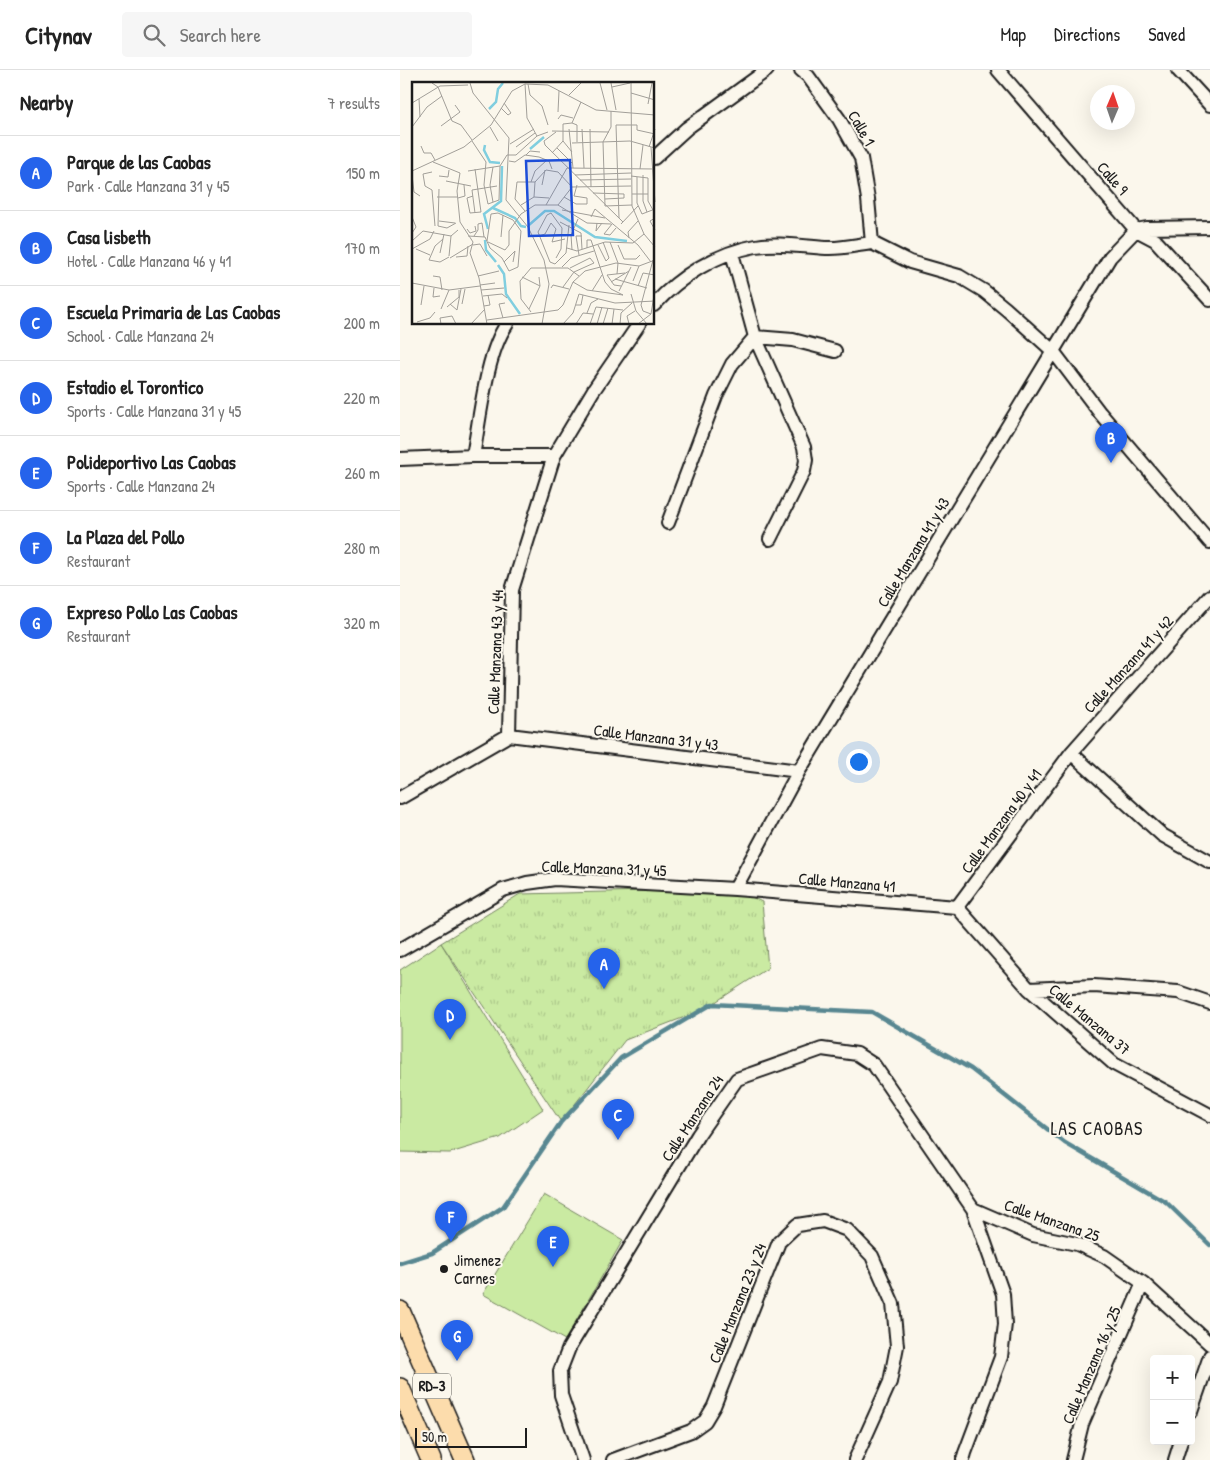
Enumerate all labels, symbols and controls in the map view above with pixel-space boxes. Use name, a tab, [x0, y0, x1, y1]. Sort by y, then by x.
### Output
search box	[122, 12, 472, 57]
text: Citynav	[25, 19, 92, 51]
icon: search	[140, 21, 168, 49]
text: Search here	[180, 22, 261, 48]
text: Map	[1001, 22, 1026, 47]
text: Directions	[1054, 22, 1120, 47]
text: Saved	[1148, 22, 1185, 47]
inset map	[412, 82, 655, 325]
north arrow	[1090, 85, 1135, 130]
text: Nearby	[20, 88, 73, 117]
text: 7 results	[327, 92, 380, 114]
street label: Calle 1	[843, 106, 881, 150]
text: Parque de las Caobas	[67, 149, 211, 175]
street label: Calle 9	[1092, 156, 1134, 200]
text: A	[32, 162, 40, 184]
text: 150 m	[346, 162, 380, 184]
text: Park · Calle Manzana 31 y 45	[67, 175, 230, 197]
text: Casa lisbeth	[67, 224, 151, 250]
text: B	[32, 237, 40, 259]
text: 170 m	[345, 237, 380, 259]
text: Hotel · Calle Manzana 46 y 41	[67, 250, 231, 272]
text: Escuela Primaria de Las Caobas	[67, 299, 280, 325]
text: C	[32, 312, 40, 334]
text: 200 m	[344, 312, 380, 334]
text: School · Calle Manzana 24	[67, 325, 214, 347]
text: Estadio el Torontico	[67, 374, 203, 400]
text: D	[32, 387, 40, 409]
text: 220 m	[343, 387, 380, 409]
text: Sports · Calle Manzana 31 y 45	[67, 400, 241, 422]
pin: B	[1095, 422, 1127, 463]
text: Polideportivo Las Caobas	[67, 449, 236, 475]
text: E	[32, 462, 40, 484]
text: 260 m	[344, 462, 380, 484]
text: Sports · Calle Manzana 24	[67, 475, 215, 497]
street label: Calle Manzana 41 y 43	[872, 493, 954, 611]
text: La Plaza del Pollo	[67, 524, 185, 550]
text: F	[33, 537, 39, 559]
text: 280 m	[344, 537, 380, 559]
text: Restaurant	[67, 550, 130, 572]
street label: Calle Manzana 43 y 44	[482, 589, 508, 715]
text: Expreso Pollo Las Caobas	[67, 599, 238, 625]
street label: Calle Manzana 41 y 42	[1078, 610, 1178, 718]
text: G	[32, 612, 40, 634]
text: 320 m	[344, 612, 380, 634]
text: Restaurant	[67, 625, 130, 647]
street label: Calle Manzana 31 y 43	[592, 718, 720, 756]
your location	[846, 749, 872, 775]
street label: Calle Manzana 40 y 41	[956, 764, 1047, 878]
street label: Calle Manzana 31 y 45	[541, 855, 667, 881]
street label: Calle Manzana 41	[798, 867, 897, 897]
pin: A	[588, 948, 620, 989]
street label: Calle Manzana 37	[1044, 978, 1136, 1060]
pin: D	[434, 999, 466, 1040]
street label: Calle Manzana 24	[656, 1071, 728, 1165]
pin: C	[602, 1099, 634, 1140]
district label: LAS CAOBAS	[1051, 1116, 1143, 1141]
street label: Calle Manzana 25	[1001, 1193, 1103, 1247]
pin: F	[435, 1201, 467, 1242]
pin: E	[537, 1226, 569, 1267]
street label: Calle Manzana 23 y 24	[703, 1240, 771, 1366]
place label: Jimenez Carnes	[454, 1249, 501, 1289]
marker: Jimenez Carnes	[438, 1263, 450, 1275]
street label: Calle Manzana 16 y 25	[1056, 1303, 1126, 1427]
pin: G	[441, 1320, 473, 1361]
map controls	[1150, 1355, 1195, 1445]
button: +	[1150, 1355, 1195, 1400]
road number: RD-3	[413, 1374, 451, 1398]
button: −	[1150, 1400, 1195, 1445]
scale bar	[415, 1425, 528, 1448]
text: 50 m	[422, 1427, 447, 1446]

